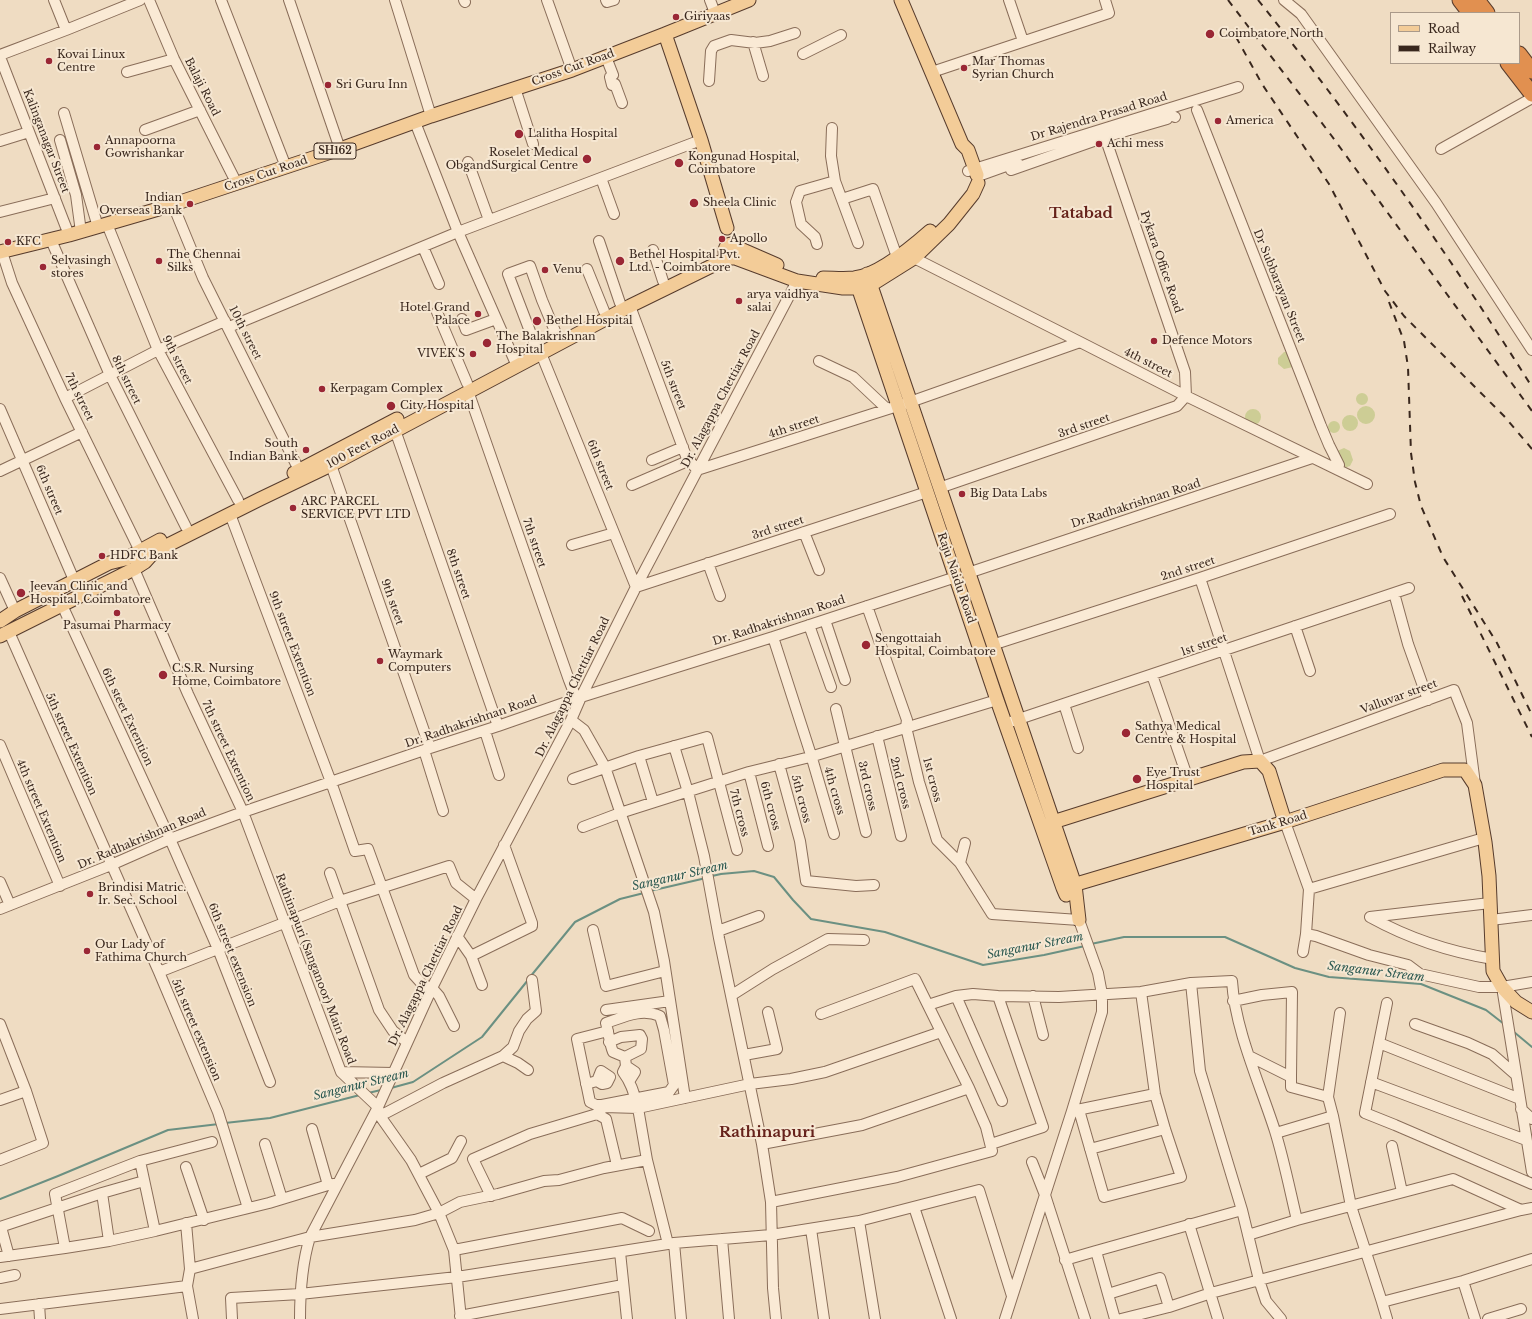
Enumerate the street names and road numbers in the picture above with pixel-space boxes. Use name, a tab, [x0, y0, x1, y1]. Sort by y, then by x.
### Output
street label: Cross Cut Road	[530, 47, 616, 89]
street label: Balaji Road	[182, 56, 222, 118]
street label: Kalinganagar Street	[20, 87, 72, 195]
street label: Dr Rajendra Prasad Road	[1029, 90, 1169, 144]
road number: SH162	[314, 143, 356, 159]
street label: Cross Cut Road	[223, 154, 309, 194]
street label: Pykara Office Road	[1137, 209, 1185, 315]
street label: Dr Subbarayan Street	[1250, 227, 1308, 345]
street label: 10th street	[226, 304, 264, 362]
street label: Dr. Alagappa Chettiar Road	[679, 328, 763, 470]
street label: 9th street	[159, 333, 195, 387]
street label: 4th street	[1122, 345, 1174, 381]
street label: 8th street	[109, 353, 143, 407]
street label: 5th street	[657, 358, 689, 412]
street label: 7th street	[62, 371, 96, 423]
street label: 3rd street	[1057, 411, 1111, 441]
street label: 4th street	[767, 413, 821, 441]
street label: 100 Feet Road	[325, 422, 401, 472]
street label: 6th street	[584, 438, 616, 492]
street label: 6th street	[33, 463, 65, 517]
street label: Dr.Radhakrishnan Road	[1070, 477, 1202, 531]
street label: 3rd street	[751, 513, 805, 543]
street label: 7th street	[519, 517, 549, 569]
street label: Raju Naidu Road	[934, 531, 978, 625]
street label: 8th street	[443, 547, 473, 601]
street label: 2nd street	[1159, 554, 1217, 584]
street label: 9th steet	[378, 577, 406, 627]
street label: 9th street Extention	[266, 590, 318, 698]
street label: Dr. Radhakrishnan Road	[711, 593, 847, 649]
street label: Dr. Alagappa Chettiar Road	[533, 615, 613, 759]
street label: 1st street	[1179, 631, 1229, 659]
street label: 6th steet Extention	[99, 666, 155, 768]
street label: Valluvar street	[1359, 677, 1439, 717]
street label: 5th street Extention	[42, 691, 100, 797]
street label: Dr. Radhakrishnan Road	[403, 693, 539, 751]
street label: 7th street Extention	[199, 698, 257, 804]
street label: 2nd cross	[887, 756, 913, 810]
street label: 1st cross	[920, 756, 944, 804]
street label: 4th street Extention	[13, 757, 69, 865]
street label: 3rd cross	[855, 760, 879, 812]
street label: 4th cross	[821, 765, 847, 817]
street label: 5th cross	[788, 773, 814, 825]
street label: 6th cross	[757, 780, 783, 832]
street label: 7th cross	[726, 788, 752, 838]
street label: Dr. Radhakrishnan Road	[76, 806, 208, 872]
street label: Tank Road	[1247, 809, 1309, 839]
street label: Rathinapuri (Sanganoor) Main Road	[272, 872, 358, 1066]
street label: 6th street extension	[205, 901, 259, 1009]
street label: Dr. Alagappa Chettiar Road	[386, 904, 466, 1048]
street label: 5th street extension	[168, 977, 224, 1083]

